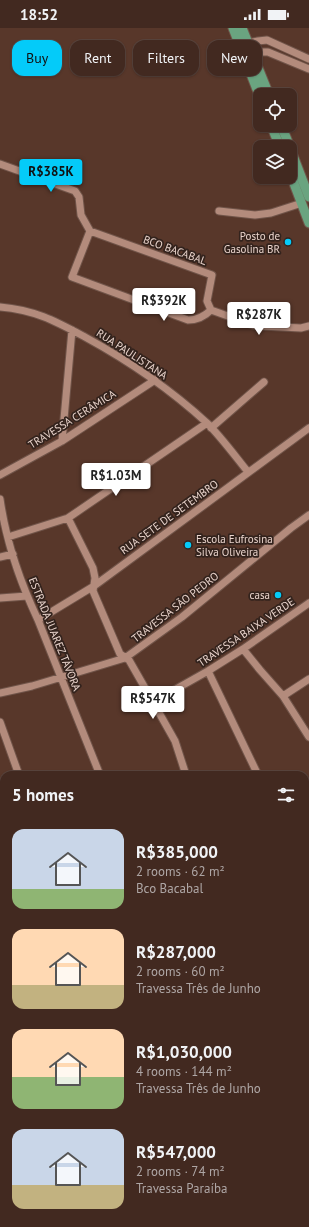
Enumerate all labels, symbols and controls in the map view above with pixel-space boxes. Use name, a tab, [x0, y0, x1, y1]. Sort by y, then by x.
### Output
text: 18:52	[20, 5, 58, 24]
chip: Buy	[12, 40, 62, 76]
chip: Rent	[70, 40, 125, 76]
chip: Filters	[133, 40, 199, 76]
chip: New	[207, 40, 262, 76]
map controls	[253, 88, 297, 184]
button: locate	[253, 88, 297, 132]
button: layers	[253, 140, 297, 184]
pin: R$385K	[18, 159, 84, 193]
text: R$385K	[28, 163, 74, 180]
place label: Posto de Gasolina BR	[224, 229, 280, 256]
street label: BCO BACABAL	[141, 232, 209, 268]
marker: Posto de Gasolina BR	[283, 237, 293, 247]
pin: R$392K	[131, 288, 197, 322]
text: R$392K	[141, 292, 187, 309]
pin: R$287K	[226, 302, 292, 336]
text: R$287K	[236, 306, 282, 323]
street label: RUA PAULISTANA	[94, 326, 171, 383]
street label: TRAVESSA CERÂMICA	[26, 386, 119, 451]
pin: R$1.03M	[79, 463, 153, 497]
text: R$1.03M	[91, 467, 141, 484]
street label: RUA SETE DE SETEMBRO	[117, 477, 221, 557]
place label: Escola Eufrosina Silva Oliveira	[196, 532, 273, 559]
marker: Escola Eufrosina Silva Oliveira	[183, 540, 193, 550]
street label: TRAVESSA SÃO PEDRO	[129, 569, 221, 645]
street label: ESTRADA JUAREZ TÁVORA	[26, 575, 84, 693]
place label: casa	[249, 588, 270, 602]
marker: casa	[273, 590, 283, 600]
street label: TRAVESSA BAIXA VERDE	[195, 594, 297, 670]
pin: R$547K	[120, 686, 186, 720]
text: R$547K	[130, 690, 176, 707]
text: 5 homes	[12, 784, 74, 806]
icon: filters	[275, 784, 297, 806]
text: R$385,000	[136, 841, 218, 863]
icon: home	[44, 845, 92, 893]
text: 2 rooms · 62 m²	[136, 863, 225, 880]
text: Bco Bacabal	[136, 880, 203, 897]
text: R$287,000	[136, 941, 216, 963]
icon: home	[44, 945, 92, 993]
text: 2 rooms · 60 m²	[136, 963, 225, 980]
text: Travessa Três de Junho	[136, 980, 261, 997]
text: R$1,030,000	[136, 1041, 232, 1063]
icon: home	[44, 1045, 92, 1093]
text: 4 rooms · 144 m²	[136, 1063, 232, 1080]
text: Travessa Três de Junho	[136, 1080, 261, 1097]
text: R$547,000	[136, 1141, 216, 1163]
icon: home	[44, 1145, 92, 1193]
text: 2 rooms · 74 m²	[136, 1163, 225, 1180]
text: Travessa Paraíba	[136, 1180, 227, 1197]

